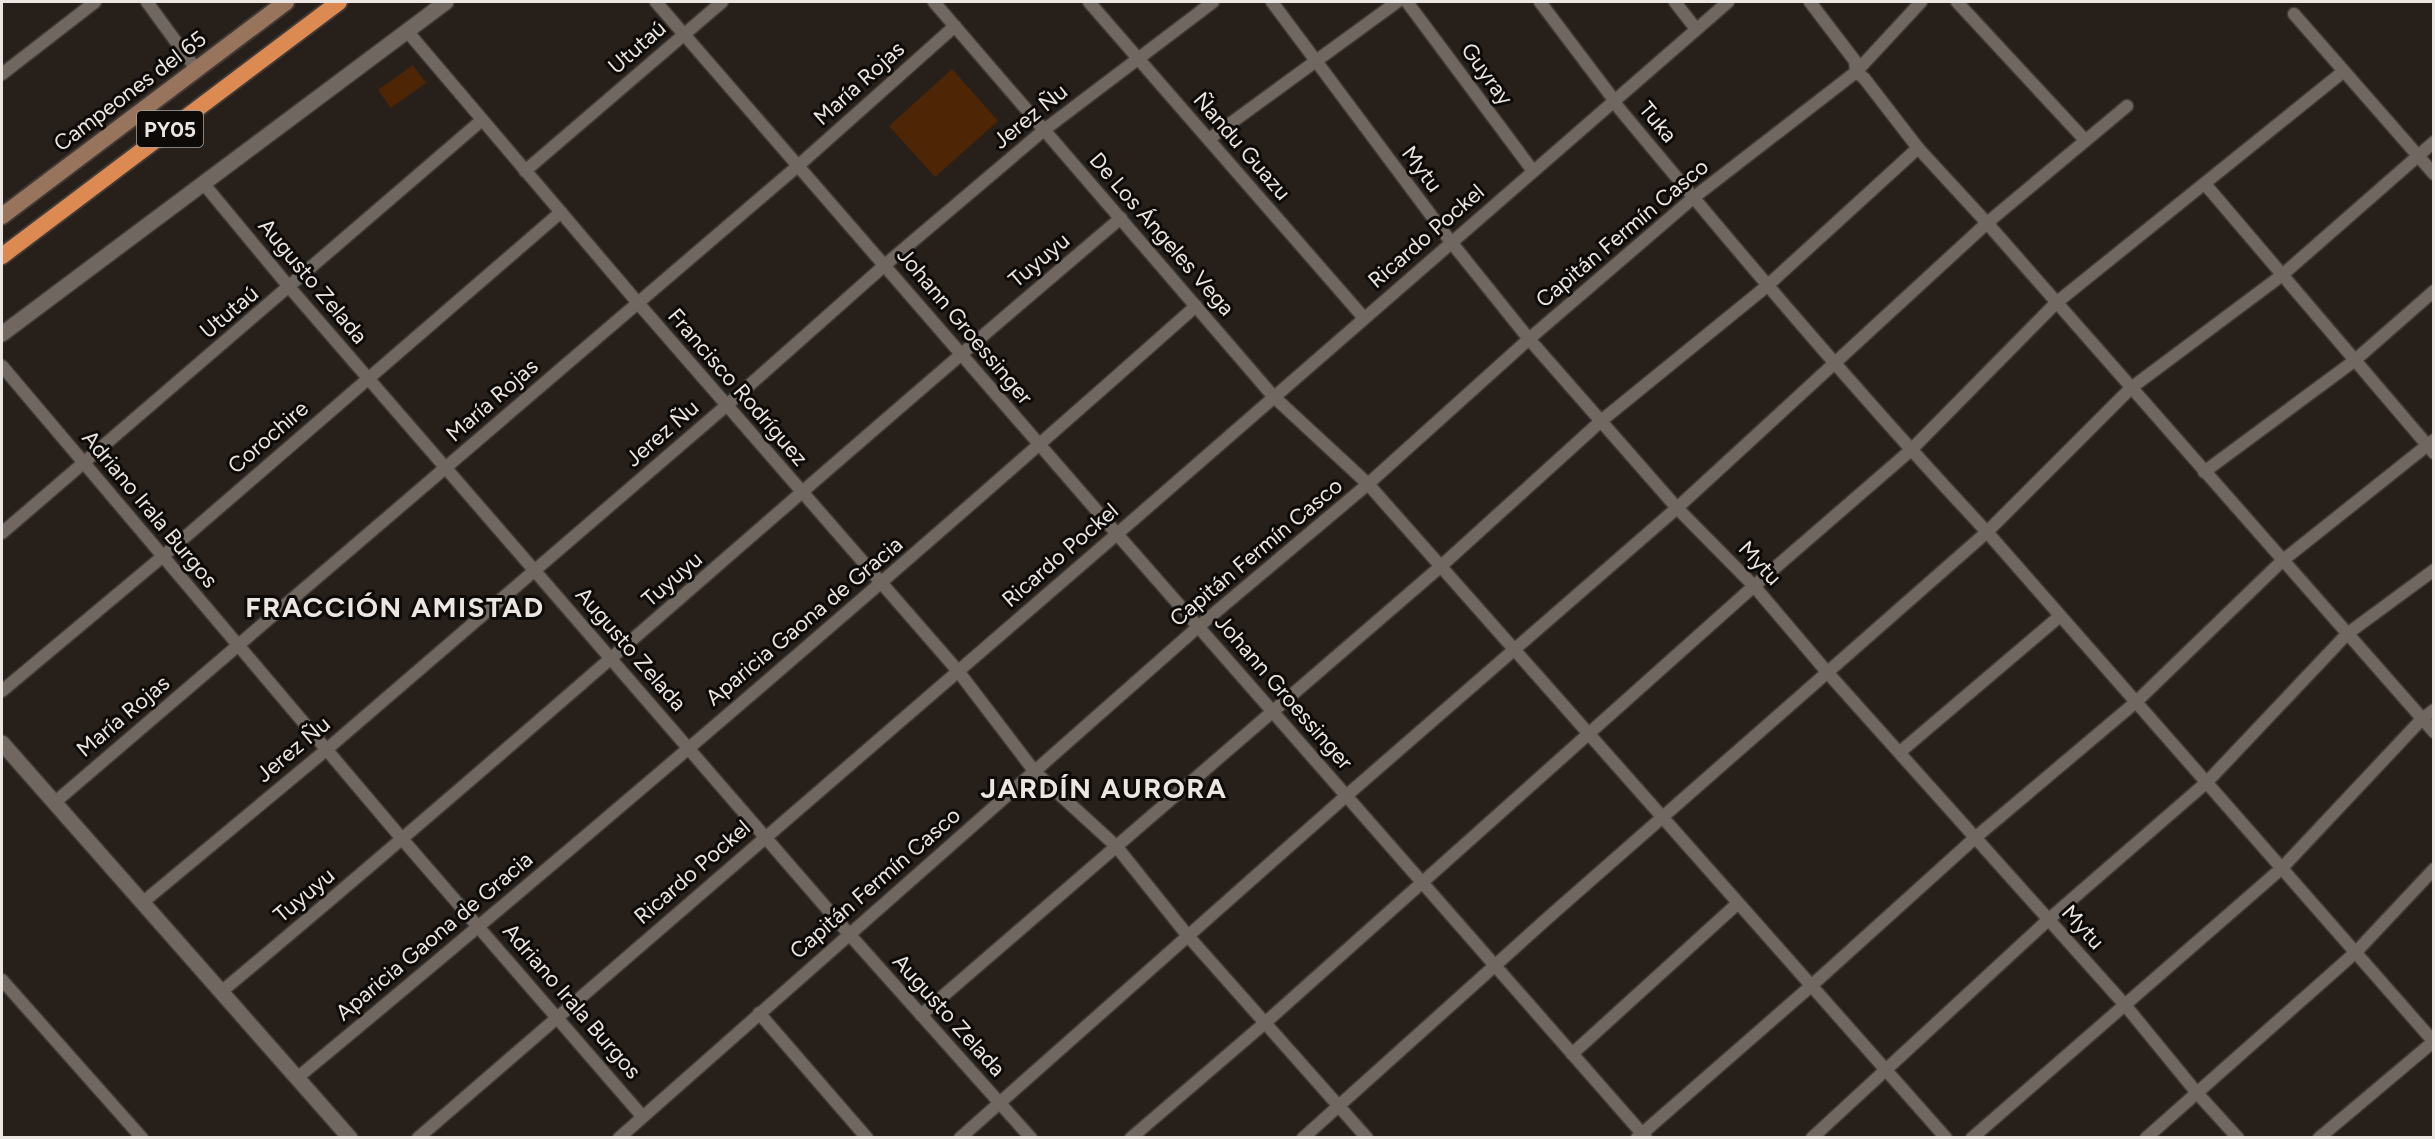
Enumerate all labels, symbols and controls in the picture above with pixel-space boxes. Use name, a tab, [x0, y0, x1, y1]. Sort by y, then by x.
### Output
street label: Ututaú	[603, 15, 671, 79]
street label: Campeones del 65	[48, 25, 212, 157]
street label: María Rojas	[808, 35, 910, 131]
street label: Guyray	[1455, 37, 1519, 111]
street label: Jerez Ñu	[987, 78, 1073, 154]
street label: Ñandu Guazu	[1188, 86, 1296, 206]
street label: Tuka	[1633, 96, 1683, 148]
road number: PY05	[137, 111, 203, 147]
street label: Mytu	[1396, 141, 1448, 197]
street label: De Los Ángeles Vega	[1084, 147, 1240, 321]
street label: Capitán Fermín Casco	[1530, 153, 1714, 313]
street label: Ricardo Pockel	[1362, 178, 1490, 294]
street label: Augusto Zelada	[253, 213, 373, 349]
street label: Tuyuyu	[1003, 227, 1075, 293]
street label: Johann Groessinger	[891, 242, 1039, 410]
street label: Ututaú	[194, 280, 264, 344]
street label: Francisco Rodríguez	[662, 303, 814, 471]
street label: María Rojas	[441, 353, 543, 447]
street label: Jerez Ñu	[620, 394, 704, 472]
street label: Corochire	[222, 395, 314, 479]
street label: Adriano Irala Burgos	[76, 425, 224, 593]
street label: Capitán Fermín Casco	[1164, 472, 1348, 632]
street label: Ricardo Pockel	[996, 497, 1124, 613]
street label: Aparicia Gaona de Gracia	[700, 531, 908, 711]
street label: Mytu	[1733, 535, 1787, 591]
street label: Tuyuyu	[636, 545, 708, 613]
street label: Augusto Zelada	[570, 582, 692, 716]
district label: FRACCIÓN AMISTAD	[245, 590, 545, 624]
street label: Johann Groessinger	[1209, 609, 1359, 776]
street label: María Rojas	[71, 669, 175, 763]
street label: Jerez Ñu	[250, 710, 336, 788]
district label: JARDÍN AURORA	[980, 771, 1228, 805]
street label: Capitán Fermín Casco	[784, 802, 966, 964]
street label: Ricardo Pockel	[628, 814, 756, 930]
street label: Aparicia Gaona de Gracia	[330, 846, 538, 1026]
street label: Tuyuyu	[268, 862, 340, 928]
street label: Mytu	[2056, 899, 2110, 955]
street label: Adriano Irala Burgos	[497, 918, 647, 1084]
street label: Augusto Zelada	[887, 948, 1011, 1082]

